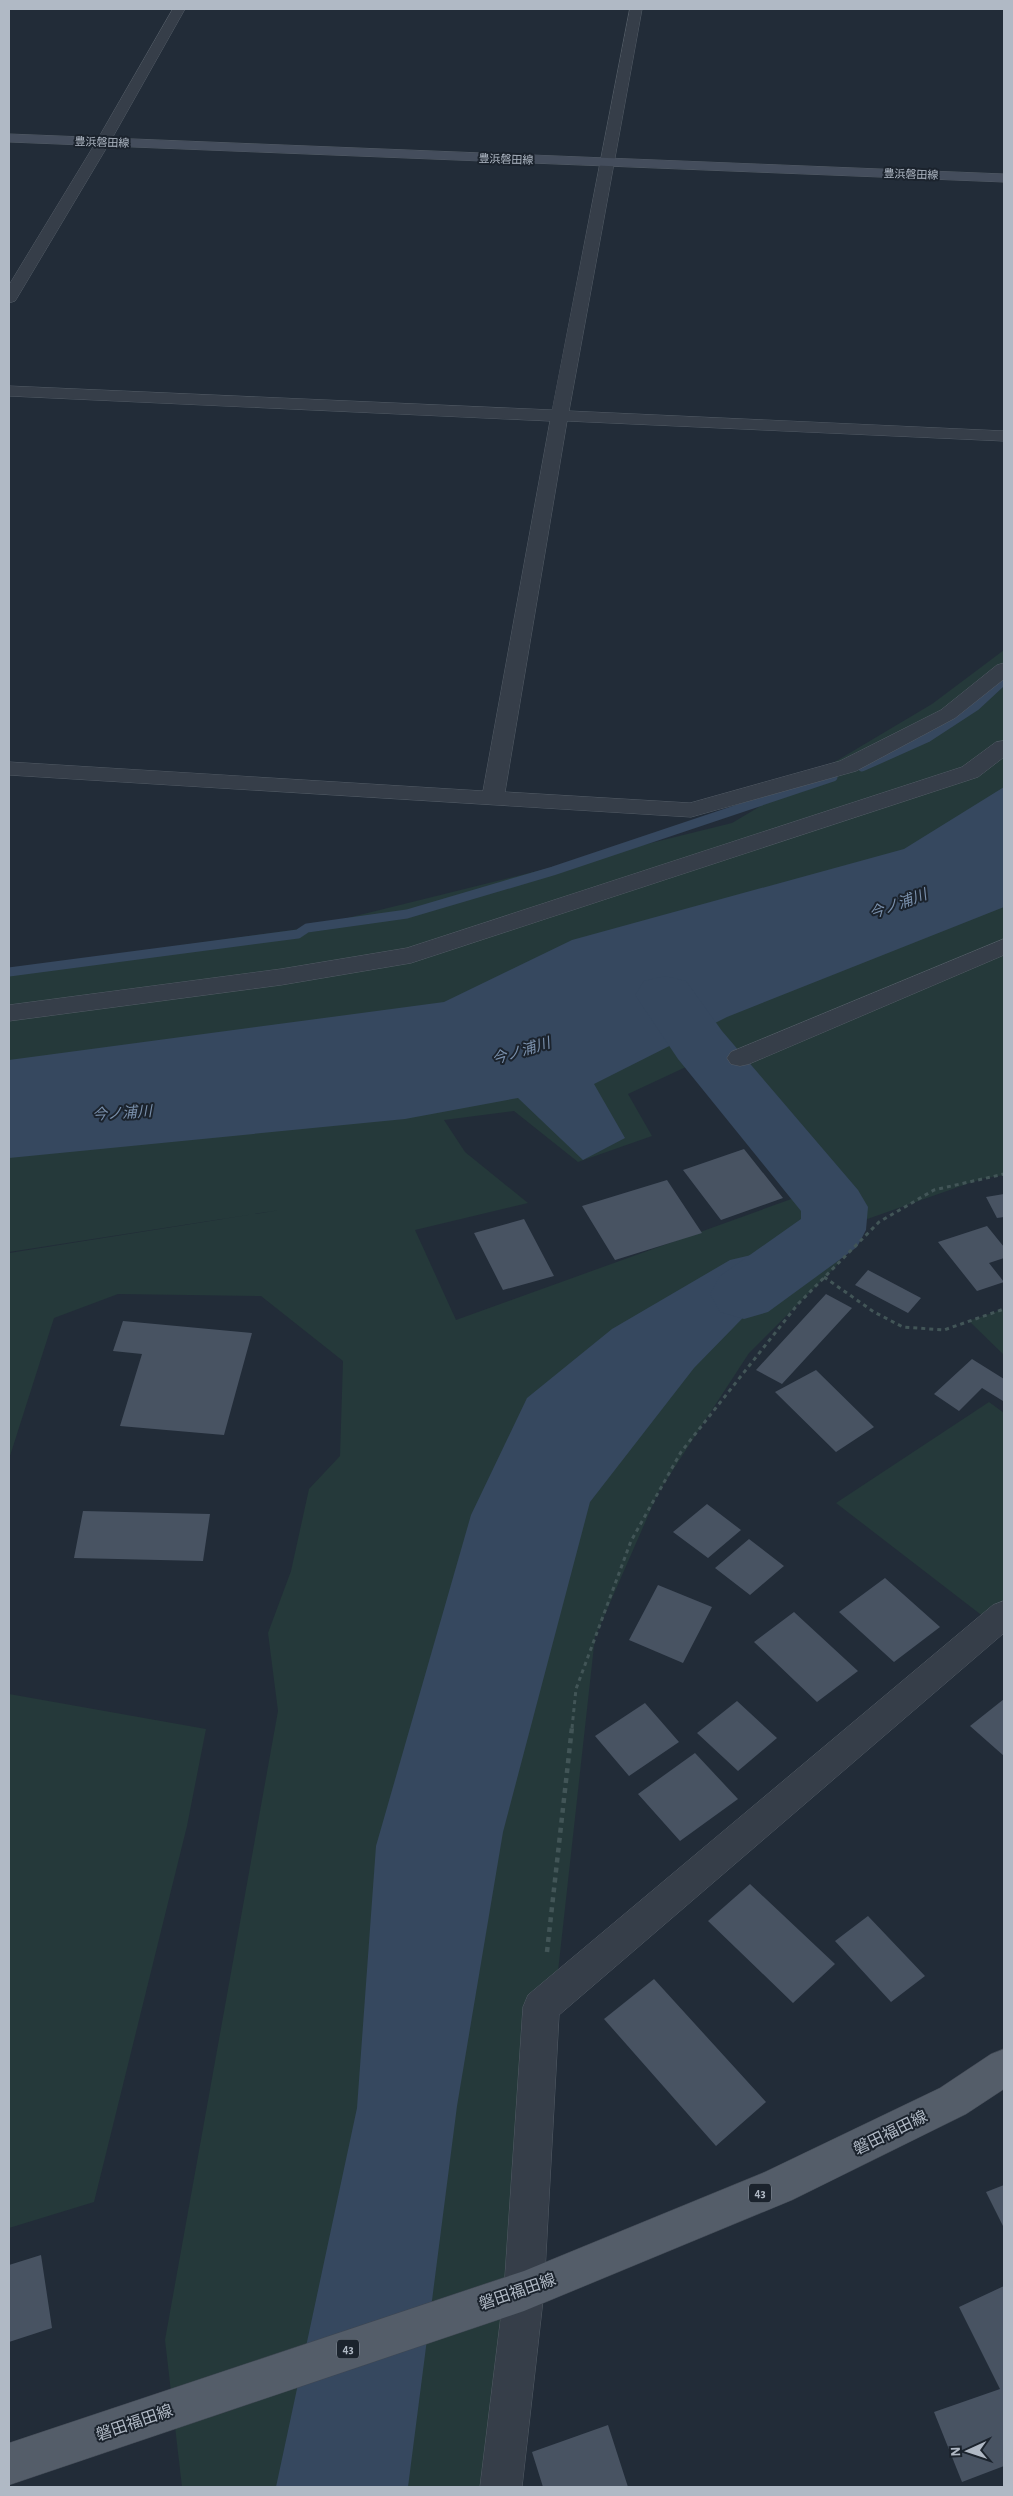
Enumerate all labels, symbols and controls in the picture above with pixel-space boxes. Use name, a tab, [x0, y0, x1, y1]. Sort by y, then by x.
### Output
street label: 豊浜磐田線	[74, 135, 130, 149]
street label: 豊浜磐田線	[478, 152, 534, 166]
street label: 豊浜磐田線	[883, 167, 939, 181]
water label: 今ノ浦川	[867, 886, 931, 922]
water label: 今ノ浦川	[490, 1034, 554, 1067]
water label: 今ノ浦川	[92, 1103, 154, 1123]
street label: 磐田福田線	[851, 2107, 930, 2158]
road number: 43	[749, 2184, 771, 2202]
street label: 磐田福田線	[477, 2270, 558, 2313]
road number: 43	[337, 2340, 359, 2358]
street label: 磐田福田線	[94, 2401, 175, 2444]
north arrow	[943, 2426, 993, 2476]
text: N	[949, 2446, 963, 2457]

